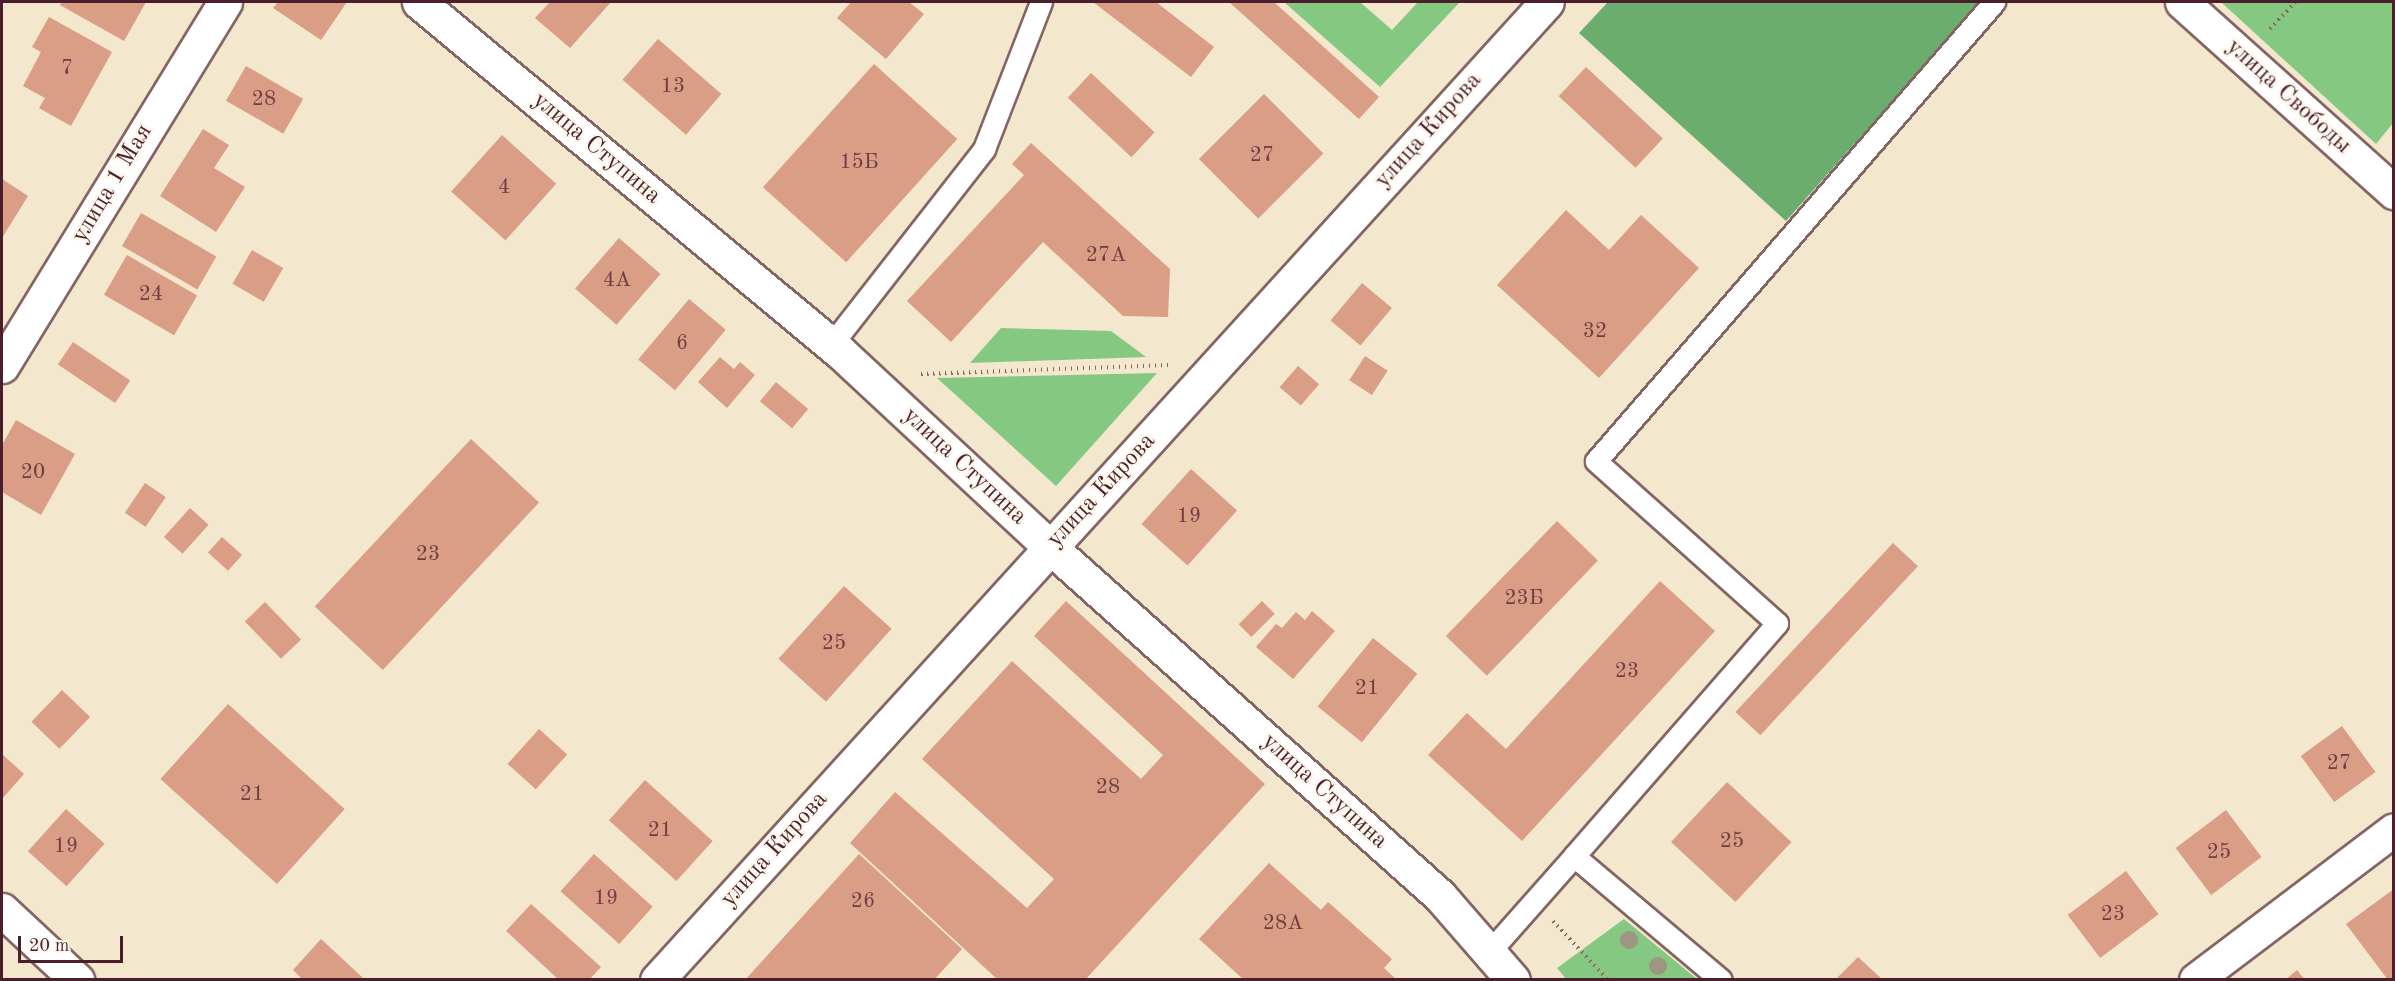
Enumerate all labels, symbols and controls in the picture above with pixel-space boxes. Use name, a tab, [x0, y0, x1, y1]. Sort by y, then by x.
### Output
street label: улица Свободы	[2220, 33, 2356, 161]
house number: 7	[61, 56, 73, 82]
street label: улица Кирова	[1369, 67, 1489, 195]
house number: 13	[661, 74, 685, 100]
house number: 28	[252, 87, 276, 113]
street label: улица Ступина	[526, 87, 666, 211]
street label: улица 1 Мая	[66, 119, 160, 249]
house number: 27	[1250, 143, 1274, 169]
house number: 15Б	[839, 150, 879, 176]
house number: 4	[498, 175, 510, 201]
house number: 27А	[1086, 243, 1126, 269]
house number: 4А	[603, 268, 631, 294]
house number: 24	[139, 282, 163, 308]
house number: 32	[1583, 319, 1607, 345]
house number: 6	[676, 331, 688, 357]
street label: улица Ступина	[896, 402, 1032, 532]
street label: улица Кирова	[1042, 428, 1162, 554]
house number: 20	[21, 460, 45, 486]
house number: 19	[1177, 504, 1201, 530]
house number: 23	[416, 542, 440, 568]
house number: 23Б	[1504, 586, 1544, 612]
house number: 25	[822, 631, 846, 657]
house number: 23	[1615, 659, 1639, 685]
house number: 21	[1355, 676, 1379, 702]
street label: улица Ступина	[1255, 728, 1393, 856]
house number: 27	[2327, 751, 2351, 777]
house number: 28	[1096, 775, 1120, 801]
house number: 21	[240, 782, 264, 808]
street label: улица Кирова	[715, 786, 835, 914]
house number: 21	[648, 818, 672, 844]
house number: 25	[1720, 829, 1744, 855]
house number: 19	[54, 834, 78, 860]
house number: 25	[2207, 840, 2231, 866]
house number: 19	[594, 886, 618, 912]
house number: 26	[851, 889, 875, 915]
house number: 23	[2101, 902, 2125, 928]
house number: 28А	[1263, 911, 1303, 937]
scale bar	[21, 924, 126, 962]
text: 20 m	[29, 937, 69, 955]

